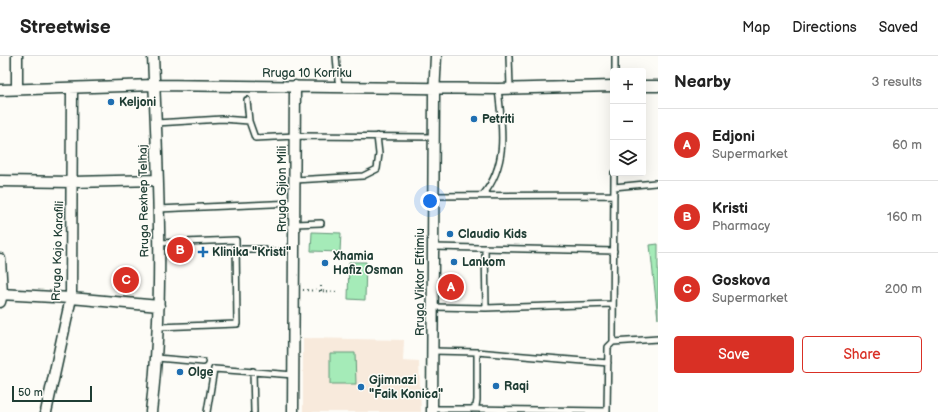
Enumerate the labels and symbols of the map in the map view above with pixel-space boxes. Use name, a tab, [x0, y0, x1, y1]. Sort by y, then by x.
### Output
street label: Rruga 10 Korriku	[262, 66, 352, 81]
place label: Keljoni	[119, 95, 156, 110]
marker: Keljoni	[106, 97, 116, 107]
place label: Petriti	[482, 112, 515, 127]
marker: Petriti	[469, 114, 479, 124]
street label: Rruga Rexhep Telhaj	[136, 144, 152, 258]
street label: Rruga Gjion Mili	[275, 145, 290, 232]
your location	[420, 191, 440, 211]
street label: Rruga Kajo Karafili	[49, 200, 67, 301]
place label: Claudio Kids	[458, 227, 527, 242]
street label: Rruga Viktor Eftimiu	[413, 228, 428, 336]
marker: Claudio Kids	[445, 229, 455, 239]
pin: B	[167, 235, 193, 265]
place label: Klinika "Kristi"	[212, 245, 291, 260]
marker: Klinika "Kristi"	[197, 246, 209, 258]
place label: Xhamia Hafiz Osman	[333, 249, 404, 278]
place label: Lankom	[462, 255, 505, 270]
marker: Lankom	[449, 257, 459, 267]
marker: Xhamia Hafiz Osman	[320, 258, 330, 268]
pin: C	[113, 265, 139, 295]
pin: A	[438, 272, 464, 302]
place label: Olge	[188, 365, 214, 380]
marker: Olge	[175, 367, 185, 377]
place label: Gjimnazi "Faik Konica"	[369, 373, 443, 402]
place label: Raqi	[504, 379, 529, 394]
marker: Raqi	[491, 381, 501, 391]
marker: Gjimnazi "Faik Konica"	[356, 382, 366, 392]
scale bar	[12, 384, 92, 403]

